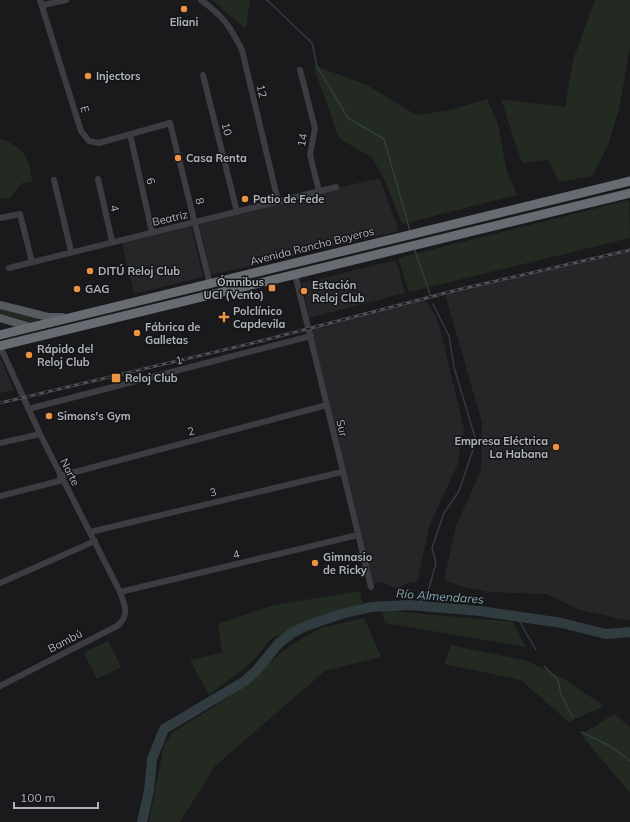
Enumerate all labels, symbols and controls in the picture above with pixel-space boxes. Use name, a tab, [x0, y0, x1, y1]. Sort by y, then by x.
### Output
marker: Eliani	[179, 4, 189, 14]
place label: Eliani	[170, 15, 198, 29]
place label: Injectors	[96, 69, 141, 83]
marker: Injectors	[83, 71, 93, 81]
street label: 12	[254, 83, 270, 99]
street label: E	[77, 104, 93, 114]
street label: 10	[219, 121, 235, 137]
street label: 14	[294, 132, 310, 148]
place label: Casa Renta	[186, 151, 247, 165]
marker: Casa Renta	[173, 153, 183, 163]
street label: 6	[143, 176, 159, 186]
place label: Patio de Fede	[253, 192, 324, 206]
marker: Patio de Fede	[240, 194, 250, 204]
street label: 8	[192, 196, 208, 206]
street label: 4	[107, 203, 123, 213]
street label: Beatriz	[151, 207, 190, 229]
street label: Avenida Rancho Boyeros	[248, 224, 376, 268]
place label: DITÚ Reloj Club	[98, 264, 180, 278]
marker: DITÚ Reloj Club	[85, 266, 95, 276]
place label: Ómnibus UCI (Vento)	[204, 275, 264, 302]
place label: Estación Reloj Club	[312, 278, 365, 305]
place label: GAG	[85, 282, 109, 296]
marker: Ómnibus UCI (Vento)	[267, 283, 277, 293]
marker: GAG	[72, 284, 82, 294]
marker: Estación Reloj Club	[299, 286, 309, 296]
place label: Polclínico Capdevila	[233, 304, 285, 331]
marker: Polclínico Capdevila	[218, 311, 230, 323]
place label: Fábrica de Galletas	[145, 320, 200, 347]
marker: Fábrica de Galletas	[132, 328, 142, 338]
place label: Rápido del Reloj Club	[37, 342, 93, 369]
marker: Rápido del Reloj Club	[24, 350, 34, 360]
street label: 1	[174, 352, 184, 368]
place label: Reloj Club	[125, 371, 178, 385]
marker: Reloj Club	[110, 372, 122, 384]
place label: Simons's Gym	[57, 409, 131, 423]
marker: Simons's Gym	[44, 411, 54, 421]
street label: Sur	[333, 418, 351, 438]
street label: 2	[186, 423, 196, 439]
place label: Empresa Eléctrica La Habana	[454, 434, 548, 461]
marker: Empresa Eléctrica La Habana	[551, 442, 561, 452]
street label: Norte	[57, 456, 83, 488]
street label: 3	[208, 484, 218, 500]
street label: 4	[231, 546, 241, 562]
place label: Gimnasio de Ricky	[323, 550, 373, 577]
marker: Gimnasio de Ricky	[310, 558, 320, 568]
water label: Río Almendares	[396, 585, 485, 607]
street label: Bambú	[45, 626, 85, 656]
scale bar	[14, 784, 98, 810]
text: 100 m	[20, 790, 55, 805]

